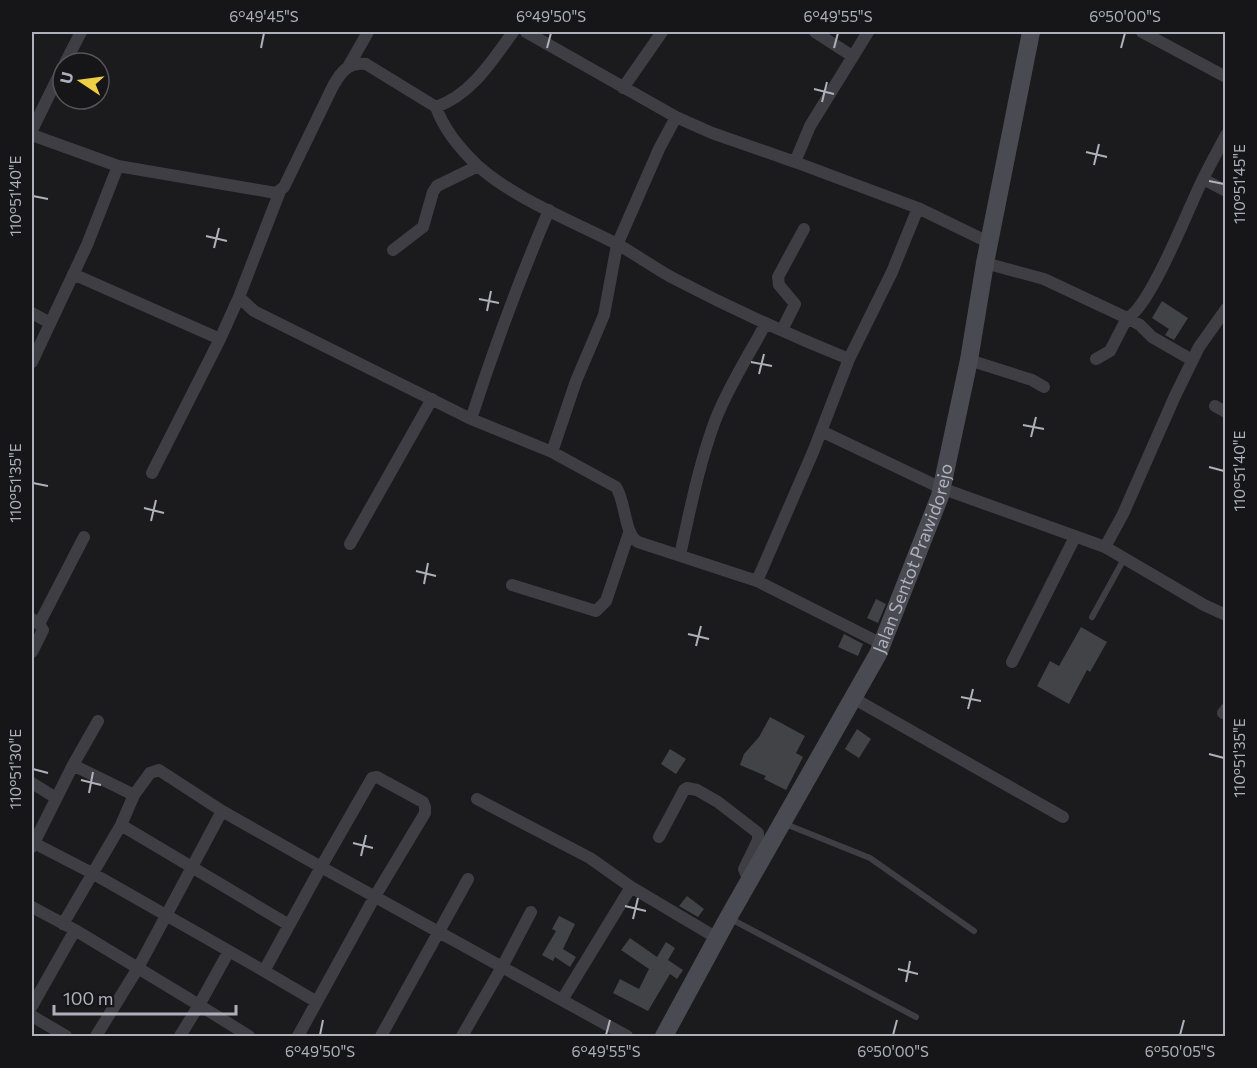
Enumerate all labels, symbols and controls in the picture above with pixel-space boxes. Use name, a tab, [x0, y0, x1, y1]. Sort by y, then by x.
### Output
text: 6°49'45"S	[229, 7, 299, 25]
text: 6°49'50"S	[516, 7, 586, 25]
text: 6°49'55"S	[804, 7, 873, 25]
text: 6°50'00"S	[1089, 7, 1161, 25]
north arrow	[51, 51, 111, 111]
text: U	[55, 70, 76, 85]
text: 110°51'45"E	[1230, 144, 1248, 224]
text: 110°51'40"E	[6, 155, 24, 236]
text: 110°51'40"E	[1230, 430, 1248, 511]
text: 110°51'35"E	[6, 443, 24, 523]
street label: Jalan Sentot Prawidorejo	[867, 461, 957, 656]
text: 110°51'35"E	[1230, 718, 1248, 798]
text: 110°51'30"E	[6, 729, 24, 809]
scale bar	[54, 978, 236, 1016]
text: 100 m	[63, 987, 113, 1009]
text: 6°49'50"S	[285, 1042, 355, 1060]
text: 6°49'55"S	[572, 1042, 641, 1060]
text: 6°50'00"S	[857, 1042, 929, 1060]
text: 6°50'05"S	[1145, 1042, 1215, 1060]

